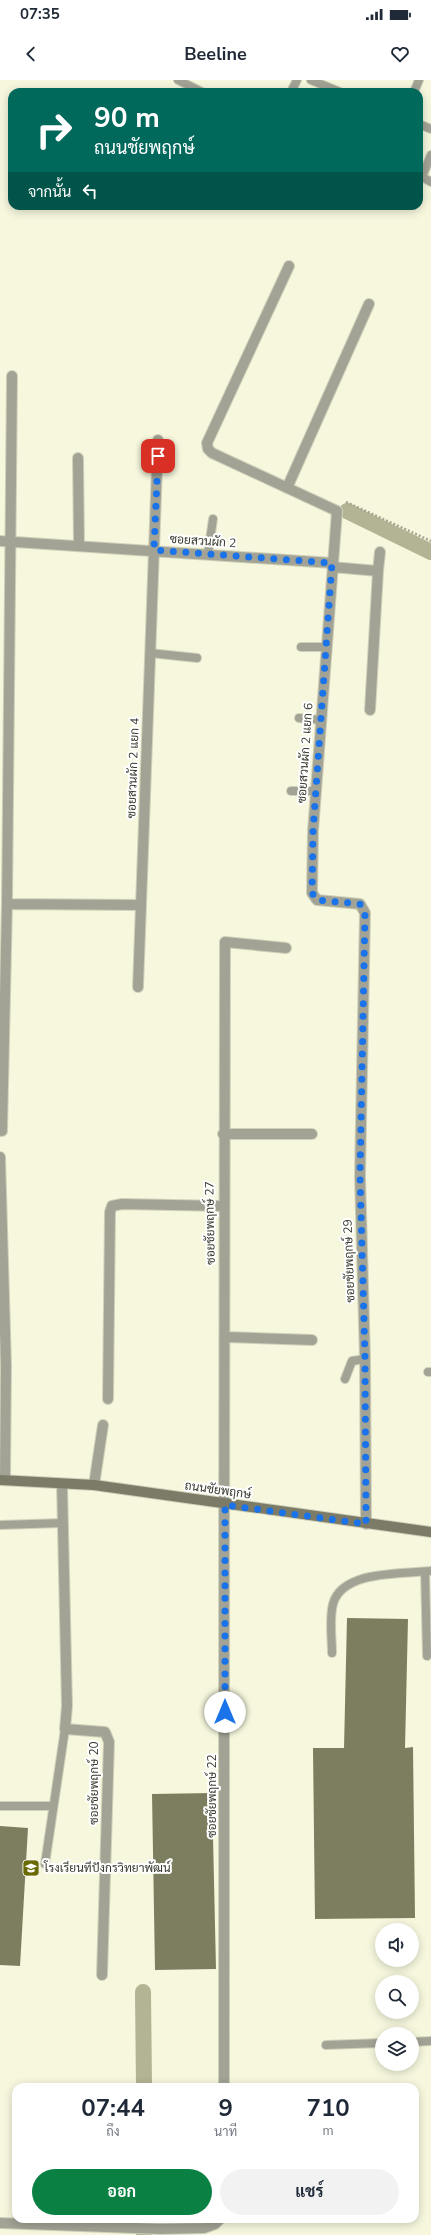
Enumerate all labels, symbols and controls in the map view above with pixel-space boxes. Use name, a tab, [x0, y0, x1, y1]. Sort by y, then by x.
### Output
text: 07:35	[20, 4, 60, 24]
text: Beeline	[184, 42, 247, 66]
icon: back	[20, 43, 42, 65]
icon: heart	[389, 43, 411, 65]
text: 90 m	[94, 99, 160, 137]
icon: right	[28, 104, 80, 156]
text: ถนนชัยพฤกษ์	[94, 136, 195, 160]
icon: left	[79, 180, 101, 202]
text: จากนั้น	[28, 182, 71, 202]
pin	[141, 439, 175, 473]
icon: arrive	[147, 445, 169, 467]
street label: ซอยสวนผัก 2	[169, 531, 237, 551]
street label: ซอยสวนผัก 2 แยก 6	[294, 702, 316, 804]
street label: ซอยสวนผัก 2 แยก 4	[123, 717, 143, 819]
street label: ซอยชัยพฤกษ์ 27	[201, 1181, 219, 1265]
street label: ซอยชัยพฤกษ์ 29	[340, 1219, 358, 1303]
street label: ถนนชัยพฤกษ์	[184, 1477, 253, 1503]
position arrow	[204, 1691, 246, 1733]
street label: ซอยชัยพฤกษ์ 20	[86, 1741, 102, 1825]
street label: ซอยชัยพฤกษ์ 22	[204, 1754, 220, 1838]
school or university icon: โรงเรียนทีปังกรวิทยาพัฒน์	[21, 1858, 41, 1878]
place label: โรงเรียนทีปังกรวิทยาพัฒน์	[43, 1860, 171, 1876]
map controls	[375, 1923, 419, 2071]
button: sound	[375, 1923, 419, 1967]
button: search	[375, 1975, 419, 2019]
button: layers	[375, 2027, 419, 2071]
text: 07:44	[81, 2092, 145, 2124]
text: 9	[218, 2092, 233, 2124]
text: 710	[307, 2092, 350, 2124]
text: m	[323, 2122, 334, 2140]
text: ถึง	[106, 2123, 120, 2141]
text: นาที	[214, 2123, 237, 2141]
button: ออก	[32, 2169, 212, 2215]
button: แชร์	[220, 2169, 399, 2215]

